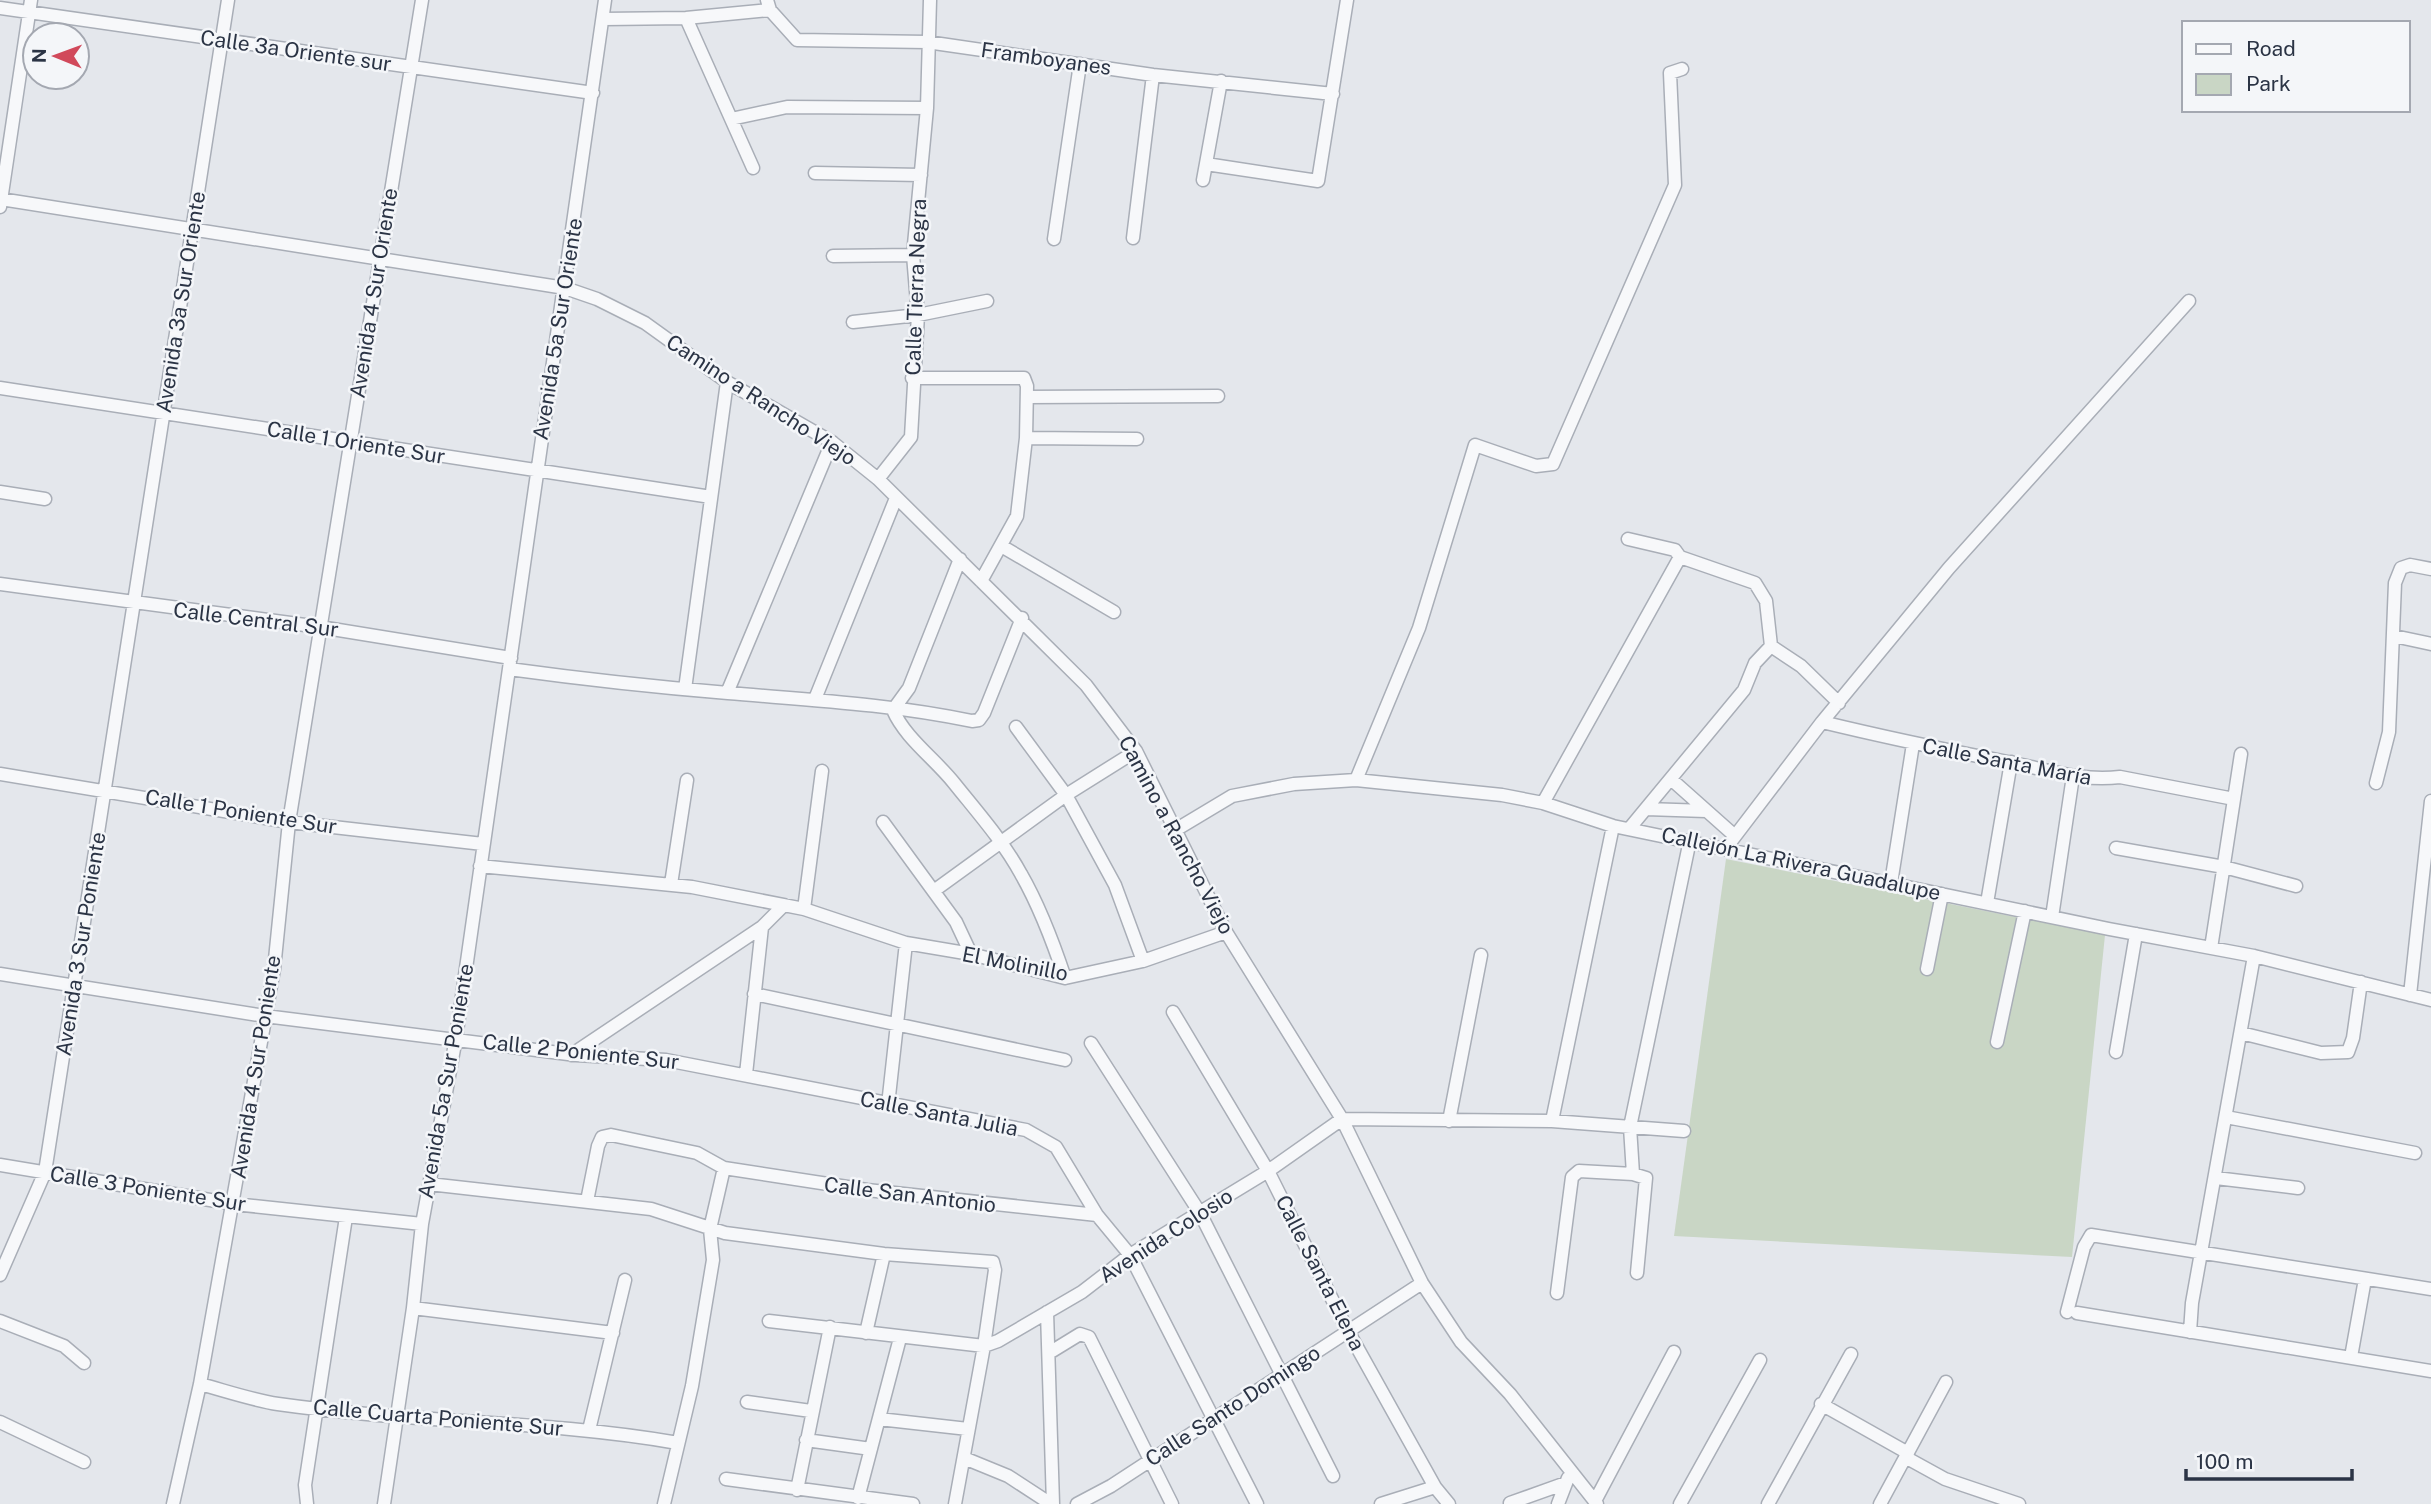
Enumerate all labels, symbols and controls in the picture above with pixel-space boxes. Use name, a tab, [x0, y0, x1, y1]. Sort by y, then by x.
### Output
north arrow	[21, 21, 91, 91]
legend	[2182, 21, 2410, 112]
street label: Calle 3a Oriente sur	[199, 25, 393, 76]
text: Road	[2246, 36, 2296, 61]
street label: Framboyanes	[979, 37, 1113, 80]
text: N	[28, 48, 50, 63]
text: Park	[2246, 71, 2291, 96]
street label: Avenida 4 Sur Oriente	[345, 186, 402, 400]
street label: Avenida 3a Sur Oriente	[151, 189, 210, 415]
street label: Calle Tierra Negra	[900, 198, 931, 376]
street label: Avenida 5a Sur Oriente	[528, 216, 587, 442]
street label: Camino a Rancho Viejo	[662, 329, 861, 470]
street label: Calle 1 Oriente Sur	[265, 416, 447, 469]
street label: Calle Central Sur	[172, 597, 340, 642]
street label: Camino a Rancho Viejo	[1113, 731, 1239, 938]
street label: Calle Santa María	[1920, 733, 2094, 790]
street label: Calle 1 Poniente Sur	[144, 784, 339, 839]
street label: Callejón La Rivera Guadalupe	[1659, 822, 1943, 905]
street label: Avenida 3 Sur Poniente	[50, 830, 111, 1058]
street label: El Molinillo	[960, 941, 1070, 986]
street label: Avenida 4 Sur Poniente	[225, 953, 286, 1181]
street label: Avenida 5a Sur Poniente	[413, 962, 478, 1200]
street label: Calle 2 Poniente Sur	[481, 1029, 681, 1074]
street label: Calle Santa Julia	[858, 1086, 1020, 1141]
street label: Calle 3 Poniente Sur	[48, 1161, 248, 1216]
street label: Calle San Antonio	[823, 1172, 997, 1217]
street label: Avenida Colosio	[1094, 1183, 1237, 1288]
street label: Calle Santa Elena	[1271, 1191, 1370, 1355]
street label: Calle Santo Domingo	[1141, 1340, 1325, 1471]
street label: Calle Cuarta Poniente Sur	[312, 1394, 564, 1441]
scale bar	[2186, 1438, 2352, 1482]
text: 100 m	[2196, 1449, 2253, 1474]

